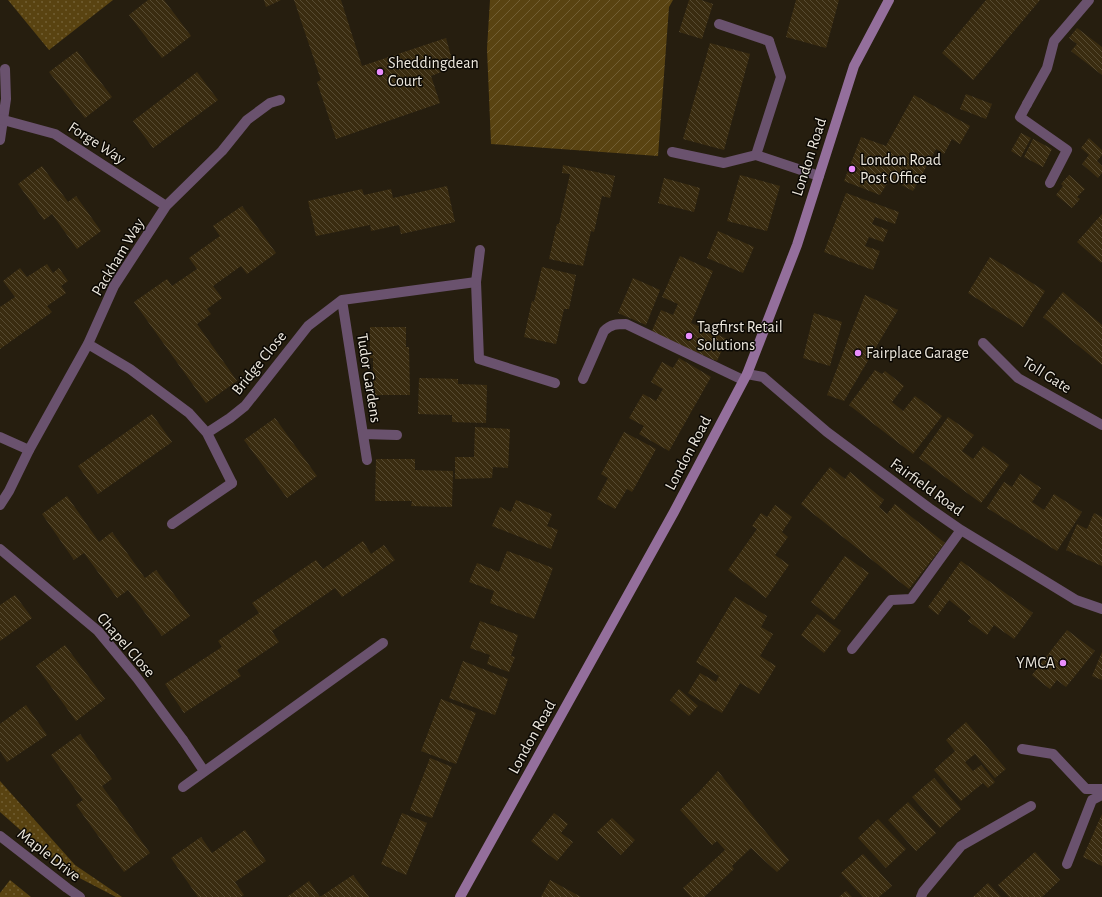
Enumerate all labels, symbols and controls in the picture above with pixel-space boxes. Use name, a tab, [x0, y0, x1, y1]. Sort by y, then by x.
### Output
place label: Sheddingdean Court	[388, 55, 479, 89]
marker: Sheddingdean Court	[375, 67, 385, 77]
street label: London Road	[789, 116, 829, 198]
street label: Forge Way	[65, 119, 129, 168]
place label: London Road Post Office	[860, 152, 941, 186]
marker: London Road Post Office	[847, 164, 857, 174]
street label: Packham Way	[89, 215, 148, 299]
place label: Tagfirst Retail Solutions	[697, 319, 783, 353]
street label: Bridge Close	[229, 328, 289, 398]
marker: Tagfirst Retail Solutions	[684, 331, 694, 341]
street label: Tudor Gardens	[354, 332, 384, 424]
place label: Fairplace Garage	[866, 345, 969, 361]
marker: Fairplace Garage	[853, 348, 863, 358]
street label: Toll Gate	[1020, 354, 1074, 396]
street label: London Road	[662, 413, 714, 493]
street label: Fairfield Road	[888, 455, 966, 519]
street label: Chapel Close	[94, 610, 158, 680]
place label: YMCA	[1016, 655, 1055, 671]
marker: YMCA	[1058, 658, 1068, 668]
street label: London Road	[505, 698, 559, 776]
street label: Maple Drive	[14, 826, 84, 884]

